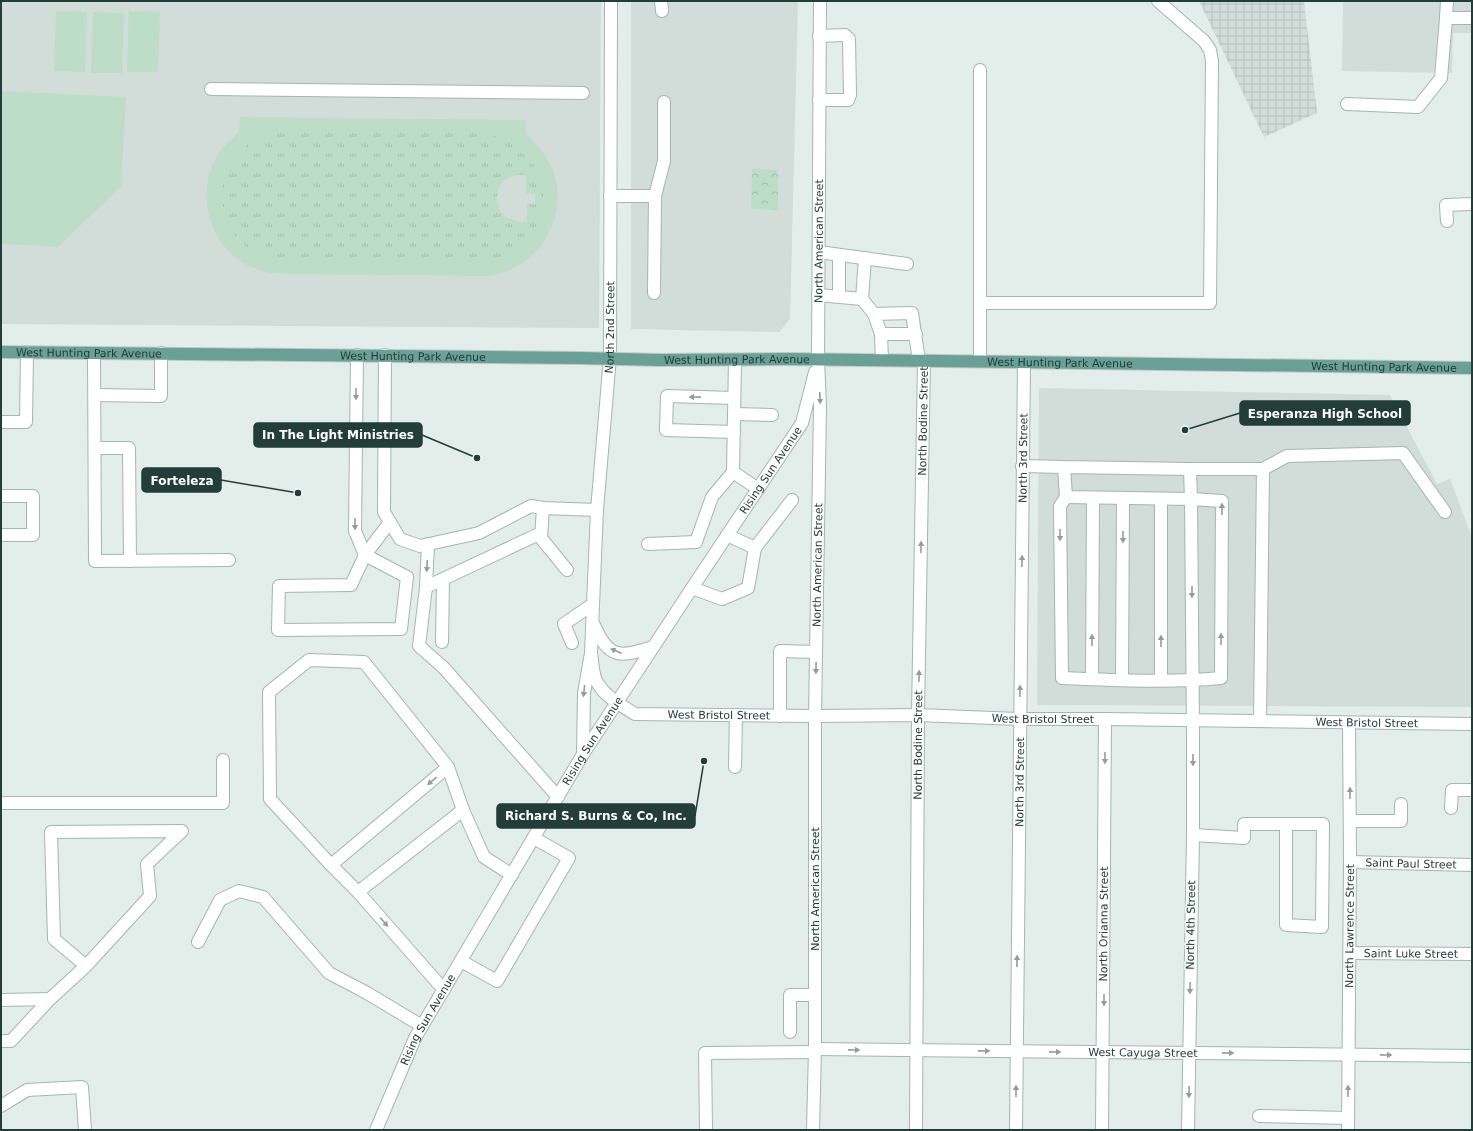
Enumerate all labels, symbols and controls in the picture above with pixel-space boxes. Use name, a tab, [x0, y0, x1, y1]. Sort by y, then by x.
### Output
street label: North American Street	[812, 179, 826, 303]
street label: North 2nd Street	[602, 280, 617, 374]
street label: West Hunting Park Avenue	[16, 346, 162, 360]
street label: West Hunting Park Avenue	[340, 349, 486, 364]
street label: West Hunting Park Avenue	[664, 352, 810, 366]
street label: West Hunting Park Avenue	[987, 355, 1133, 370]
street label: West Hunting Park Avenue	[1311, 359, 1457, 374]
street label: North Bodine Street	[916, 366, 930, 476]
one-way arrow	[353, 388, 359, 401]
one-way arrow	[817, 392, 823, 405]
one-way arrow	[688, 394, 701, 400]
callout: Esperanza High School	[1240, 401, 1410, 425]
text: Esperanza High School	[1248, 407, 1402, 421]
street label: North 3rd Street	[1016, 412, 1030, 503]
callout: In The Light Ministries	[254, 423, 422, 447]
street label: Rising Sun Avenue	[737, 424, 804, 516]
text: In The Light Ministries	[262, 428, 414, 442]
callout: Forteleza	[142, 468, 221, 492]
text: Forteleza	[150, 474, 214, 488]
street label: North American Street	[810, 502, 825, 627]
one-way arrow	[1219, 502, 1225, 515]
one-way arrow	[352, 518, 358, 531]
one-way arrow	[1057, 529, 1064, 541]
one-way arrow	[1120, 531, 1126, 544]
one-way arrow	[918, 540, 924, 553]
one-way arrow	[1019, 554, 1025, 567]
one-way arrow	[424, 560, 430, 573]
one-way arrow	[1189, 586, 1195, 599]
one-way arrow	[1218, 632, 1224, 645]
one-way arrow	[1089, 633, 1095, 646]
one-way arrow	[1158, 634, 1164, 647]
one-way arrow	[610, 648, 622, 655]
one-way arrow	[813, 662, 819, 675]
one-way arrow	[916, 669, 922, 682]
one-way arrow	[581, 685, 588, 697]
one-way arrow	[1017, 685, 1024, 697]
street label: North Bodine Street	[911, 690, 925, 800]
street label: Rising Sun Avenue	[560, 694, 625, 788]
street label: West Bristol Street	[668, 708, 771, 722]
street label: West Bristol Street	[991, 711, 1095, 726]
street label: West Bristol Street	[1315, 715, 1419, 730]
street label: North 3rd Street	[1013, 736, 1027, 827]
one-way arrow	[1102, 752, 1108, 765]
one-way arrow	[1190, 754, 1196, 767]
one-way arrow	[426, 776, 437, 785]
one-way arrow	[1347, 786, 1353, 799]
callout: Richard S. Burns & Co, Inc.	[497, 804, 695, 828]
text: Richard S. Burns & Co, Inc.	[505, 809, 687, 823]
street label: North American Street	[809, 827, 822, 951]
street label: Saint Paul Street	[1365, 856, 1458, 871]
street label: North Lawrence Street	[1343, 863, 1356, 988]
street label: North Orianna Street	[1097, 866, 1110, 982]
street label: North 4th Street	[1184, 879, 1198, 970]
one-way arrow	[379, 916, 388, 927]
street label: Saint Luke Street	[1364, 947, 1459, 960]
one-way arrow	[1014, 954, 1020, 967]
street label: Rising Sun Avenue	[398, 971, 458, 1067]
one-way arrow	[1187, 982, 1193, 995]
one-way arrow	[1100, 994, 1107, 1006]
street label: West Cayuga Street	[1088, 1045, 1198, 1060]
one-way arrow	[848, 1046, 860, 1053]
one-way arrow	[978, 1048, 991, 1054]
one-way arrow	[1049, 1049, 1062, 1055]
one-way arrow	[1222, 1050, 1235, 1056]
one-way arrow	[1380, 1052, 1393, 1058]
one-way arrow	[1013, 1084, 1019, 1097]
one-way arrow	[1345, 1084, 1351, 1097]
one-way arrow	[1186, 1086, 1192, 1099]

